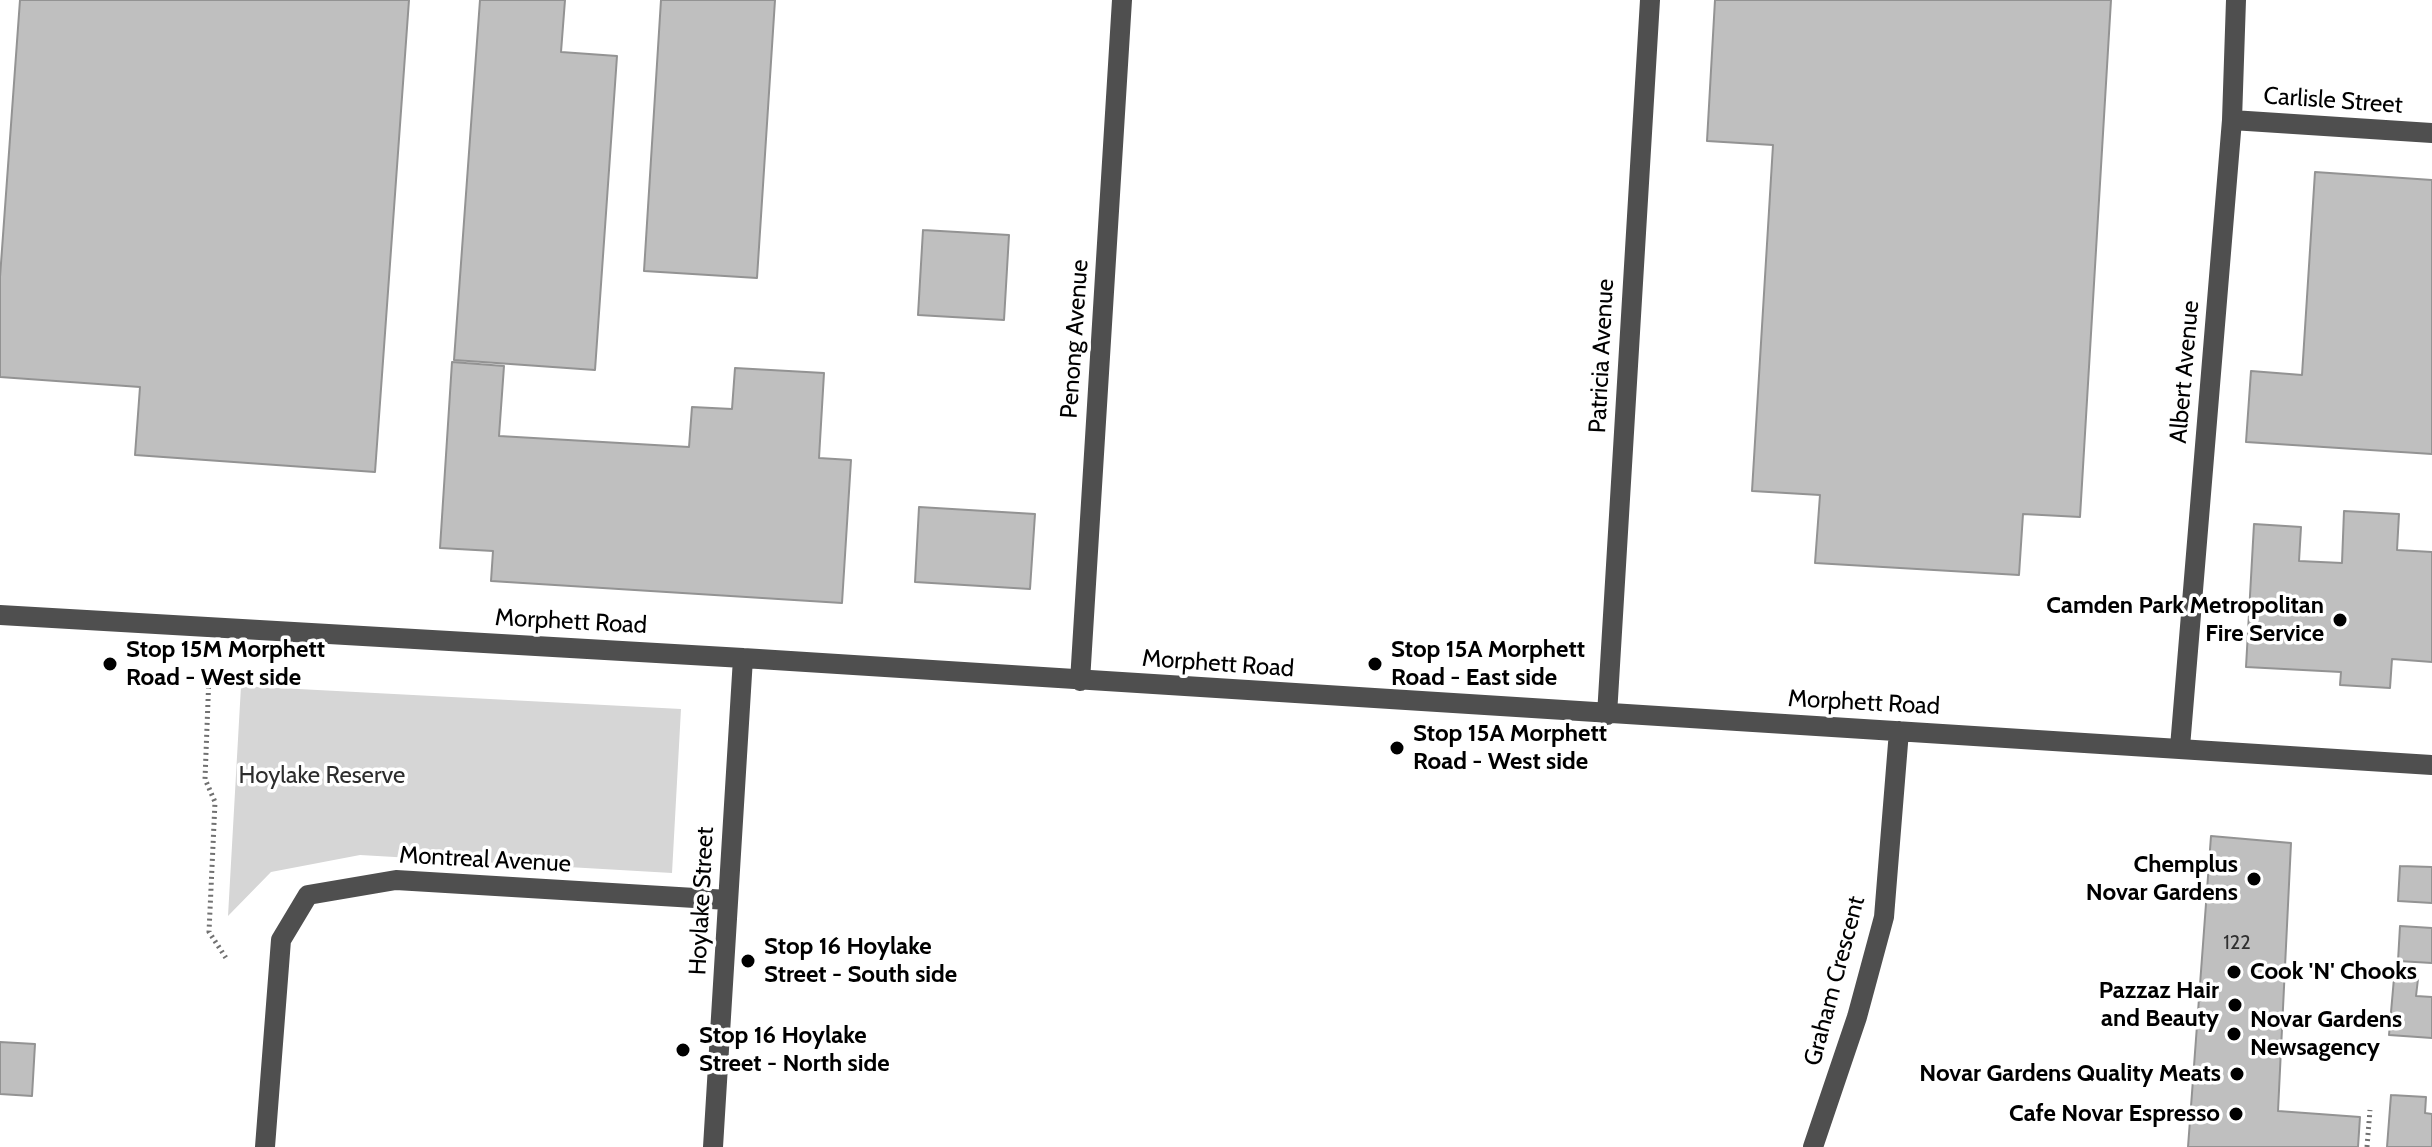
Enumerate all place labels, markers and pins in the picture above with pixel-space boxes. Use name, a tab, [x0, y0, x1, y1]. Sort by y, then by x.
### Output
place label: Camden Park Metropolitan Fire Service	[2046, 592, 2324, 648]
marker: Camden Park Metropolitan Fire Service	[2331, 611, 2349, 629]
place label: Stop 15M Morphett Road - West side	[126, 636, 325, 692]
place label: Stop 15A Morphett Road - East side	[1391, 636, 1585, 692]
marker: Stop 15M Morphett Road - West side	[101, 655, 119, 673]
marker: Stop 15A Morphett Road - East side	[1366, 655, 1384, 673]
place label: Stop 15A Morphett Road - West side	[1413, 720, 1607, 776]
marker: Stop 15A Morphett Road - West side	[1388, 739, 1406, 757]
place label: Chemplus Novar Gardens	[2086, 851, 2238, 907]
marker: Chemplus Novar Gardens	[2245, 870, 2263, 888]
place label: Stop 16 Hoylake Street - South side	[764, 933, 957, 989]
marker: Stop 16 Hoylake Street - South side	[739, 952, 757, 970]
place label: Cook 'N' Chooks	[2250, 958, 2417, 986]
marker: Cook 'N' Chooks	[2225, 963, 2243, 981]
place label: Pazzaz Hair and Beauty	[2099, 977, 2219, 1033]
marker: Pazzaz Hair and Beauty	[2226, 996, 2244, 1014]
place label: Novar Gardens Newsagency	[2250, 1006, 2402, 1062]
place label: Stop 16 Hoylake Street - North side	[699, 1022, 889, 1078]
marker: Novar Gardens Newsagency	[2225, 1025, 2243, 1043]
marker: Stop 16 Hoylake Street - North side	[674, 1041, 692, 1059]
place label: Novar Gardens Quality Meats	[1919, 1060, 2221, 1088]
marker: Novar Gardens Quality Meats	[2228, 1065, 2246, 1083]
place label: Cafe Novar Espresso	[2009, 1100, 2220, 1128]
marker: Cafe Novar Espresso	[2227, 1105, 2245, 1123]

